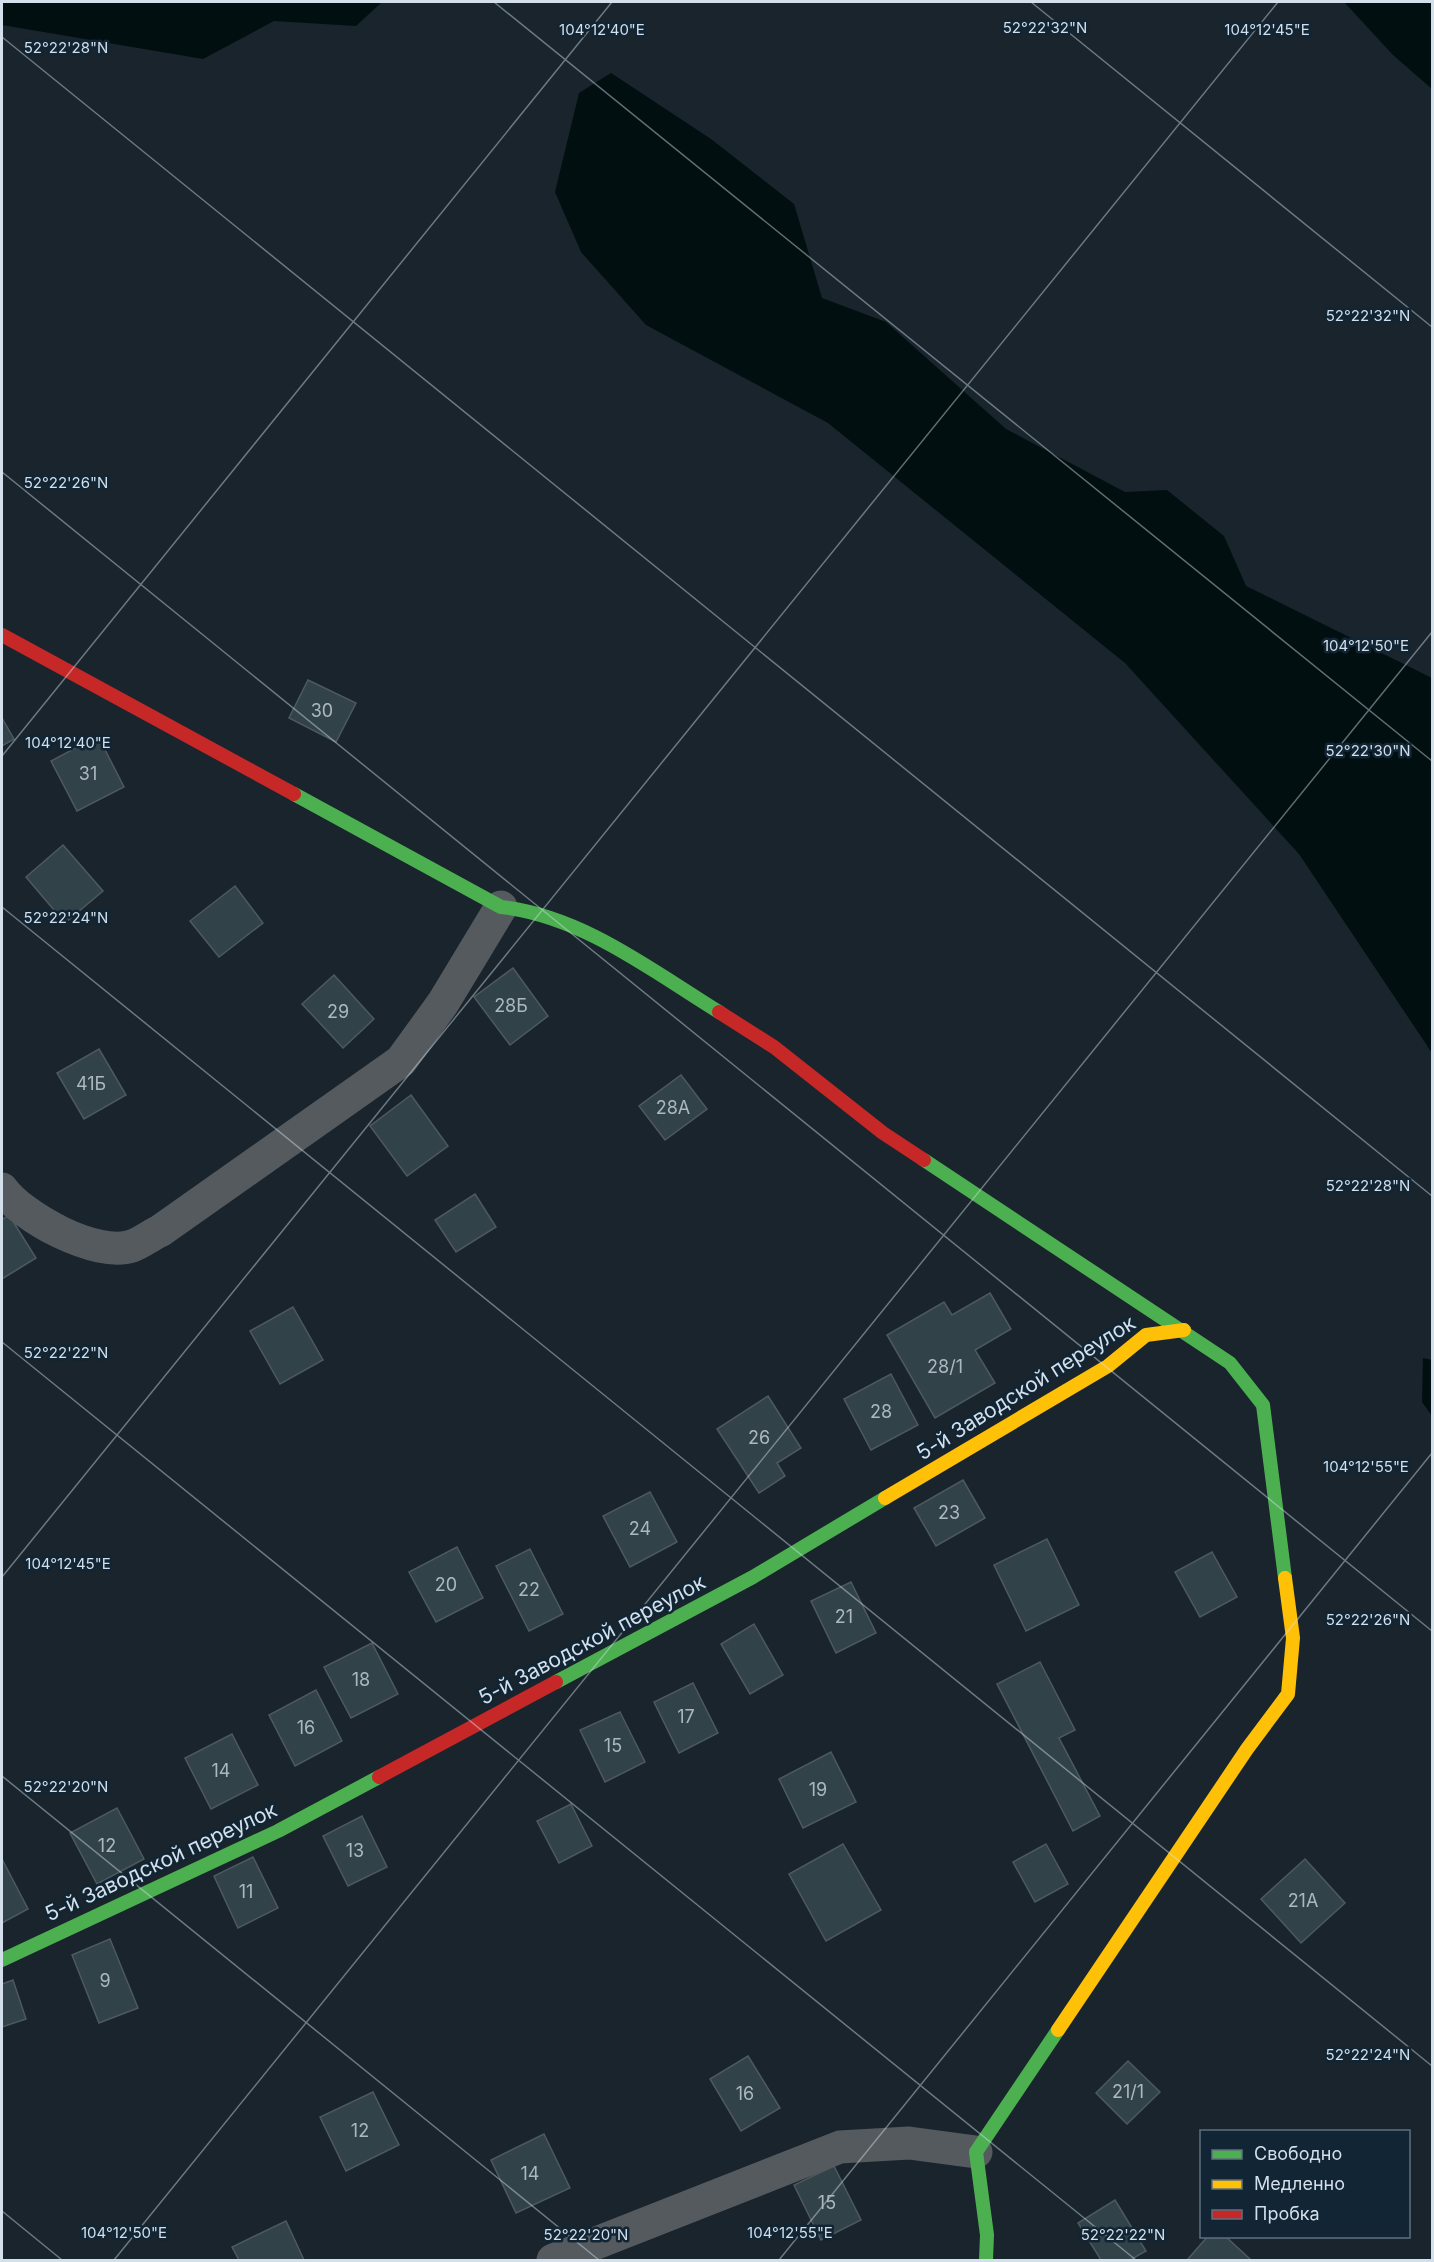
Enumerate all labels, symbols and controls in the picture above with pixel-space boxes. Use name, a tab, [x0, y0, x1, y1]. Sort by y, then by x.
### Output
text: 52°22'32"N	[1003, 18, 1087, 37]
text: 104°12'40"E	[559, 20, 645, 39]
text: 104°12'45"E	[1224, 20, 1310, 39]
text: 52°22'28"N	[24, 38, 108, 57]
text: 52°22'32"N	[1326, 306, 1410, 325]
text: 52°22'26"N	[24, 473, 108, 492]
text: 104°12'50"E	[1323, 636, 1409, 655]
house number: 30	[311, 700, 333, 721]
text: 104°12'40"E	[25, 733, 111, 752]
text: 52°22'30"N	[1326, 741, 1410, 760]
house number: 31	[79, 763, 97, 784]
text: 52°22'24"N	[24, 908, 108, 927]
house number: 28Б	[494, 995, 528, 1016]
house number: 29	[327, 1001, 349, 1022]
house number: 41Б	[76, 1073, 106, 1094]
house number: 28А	[656, 1097, 690, 1118]
text: 52°22'28"N	[1326, 1176, 1410, 1195]
street label: 5-й Заводской переулок	[912, 1310, 1140, 1465]
text: 52°22'22"N	[24, 1343, 108, 1362]
house number: 28/1	[927, 1356, 963, 1377]
house number: 28	[870, 1401, 892, 1422]
house number: 26	[748, 1427, 770, 1448]
text: 104°12'55"E	[1323, 1457, 1409, 1476]
house number: 23	[938, 1502, 960, 1523]
house number: 24	[629, 1518, 651, 1539]
text: 104°12'45"E	[25, 1554, 111, 1573]
street label: 5-й Заводской переулок	[474, 1569, 710, 1710]
house number: 20	[435, 1574, 457, 1595]
house number: 22	[518, 1579, 540, 1600]
house number: 21	[835, 1606, 853, 1627]
text: 52°22'26"N	[1326, 1610, 1410, 1629]
house number: 18	[352, 1669, 370, 1690]
house number: 17	[677, 1706, 695, 1727]
house number: 16	[297, 1717, 315, 1738]
house number: 15	[604, 1735, 622, 1756]
house number: 14	[212, 1760, 230, 1781]
text: 52°22'20"N	[24, 1777, 108, 1796]
house number: 19	[809, 1779, 827, 1800]
street label: 5-й Заводской переулок	[41, 1796, 281, 1926]
house number: 12	[98, 1835, 116, 1856]
house number: 13	[346, 1840, 364, 1861]
house number: 11	[239, 1881, 253, 1902]
house number: 21А	[1288, 1890, 1318, 1911]
house number: 9	[99, 1970, 111, 1991]
text: 52°22'24"N	[1326, 2045, 1410, 2064]
house number: 21/1	[1112, 2081, 1144, 2102]
house number: 16	[736, 2083, 754, 2104]
house number: 12	[351, 2120, 369, 2141]
legend	[1200, 2130, 1410, 2238]
text: Свободно	[1254, 2143, 1342, 2164]
house number: 14	[521, 2163, 539, 2184]
text: Медленно	[1254, 2173, 1345, 2194]
house number: 15	[818, 2192, 836, 2213]
text: Пробка	[1254, 2203, 1320, 2224]
text: 104°12'50"E	[81, 2223, 167, 2242]
text: 104°12'55"E	[747, 2223, 833, 2242]
text: 52°22'20"N	[544, 2225, 628, 2244]
text: 52°22'22"N	[1081, 2225, 1165, 2244]

